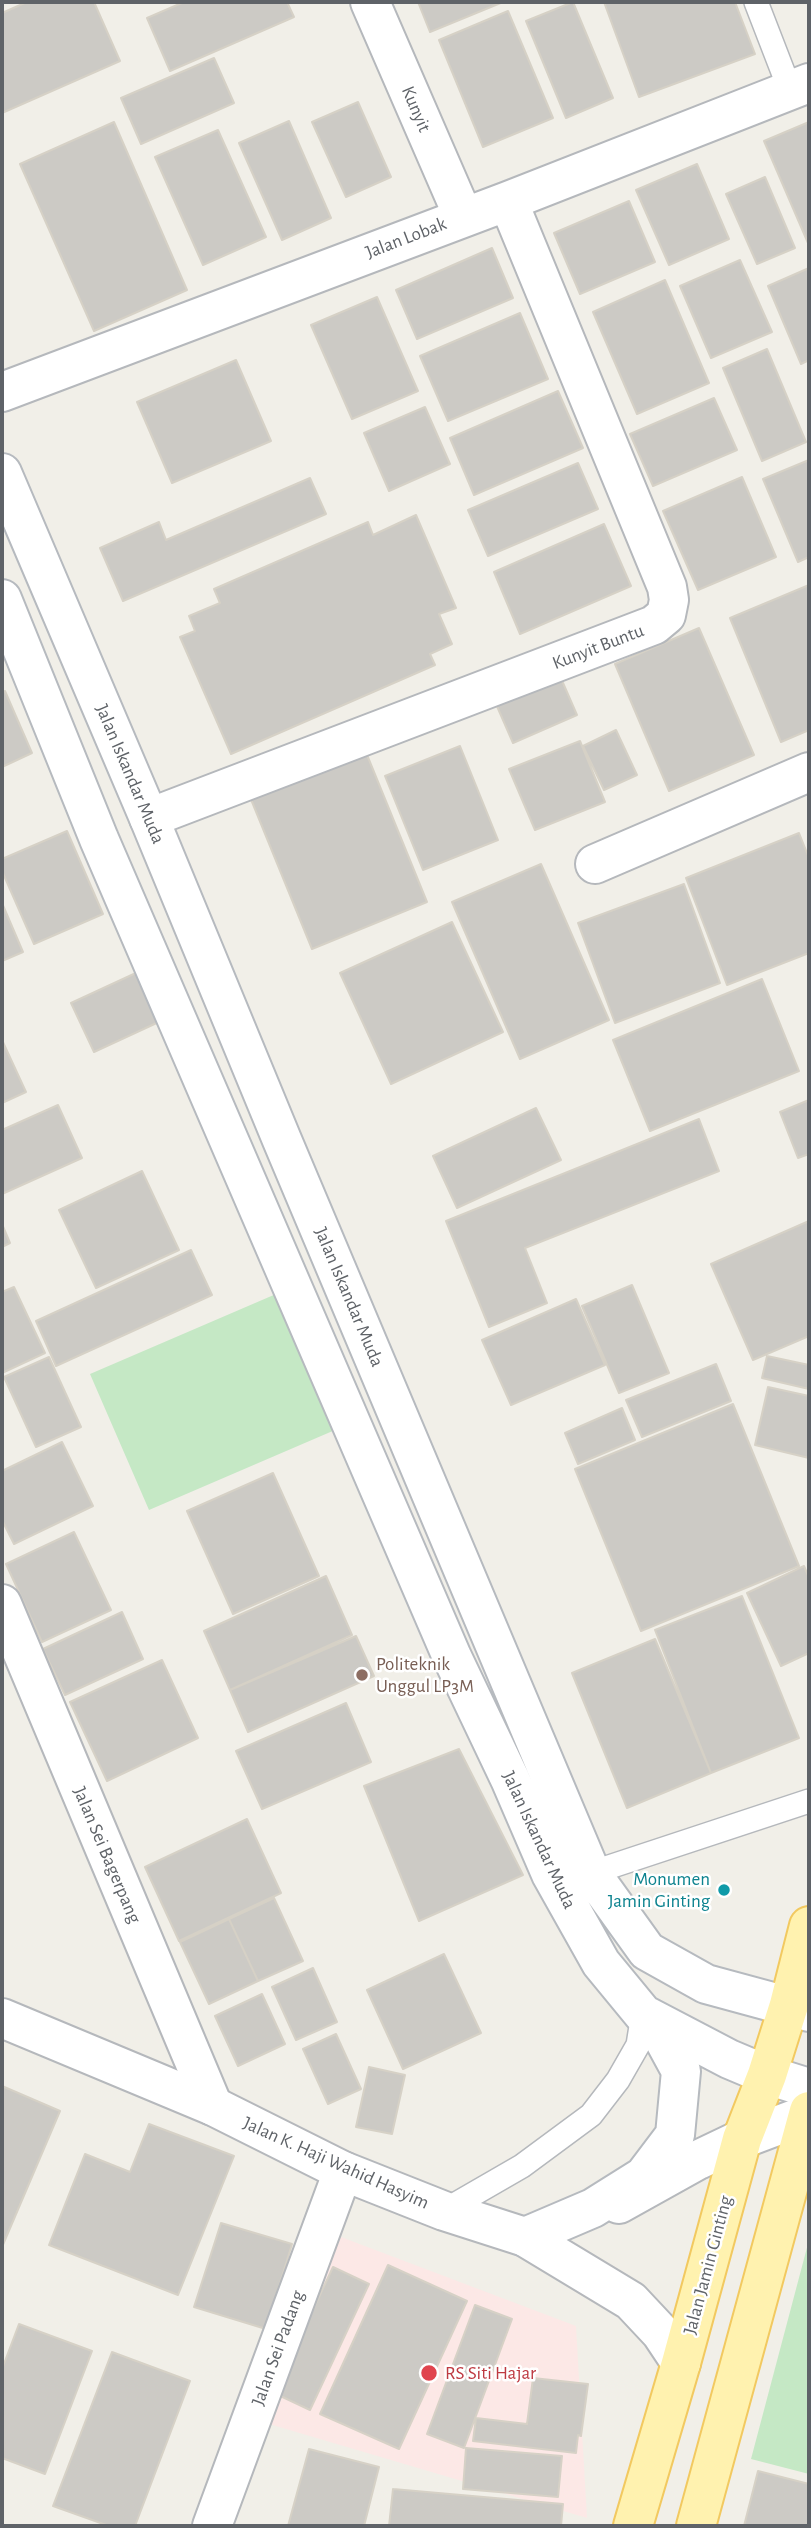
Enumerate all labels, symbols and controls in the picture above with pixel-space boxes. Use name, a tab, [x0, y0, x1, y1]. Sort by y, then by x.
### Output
street label: Kunyit	[396, 83, 436, 135]
street label: Jalan Lobak	[362, 212, 450, 264]
street label: Kunyit Buntu	[549, 619, 647, 675]
street label: Jalan Iskandar Muda	[90, 701, 170, 847]
street label: Jalan Iskandar Muda	[309, 1224, 389, 1370]
place label: Politeknik Unggul LP3M	[376, 1653, 474, 1697]
marker: Politeknik Unggul LP3M	[354, 1667, 370, 1683]
street label: Jalan Iskandar Muda	[497, 1767, 581, 1913]
street label: Jalan Sei Bagerpang	[68, 1783, 146, 1927]
place label: Monumen Jamin Ginting	[608, 1868, 710, 1912]
marker: Monumen Jamin Ginting	[716, 1882, 732, 1898]
street label: Jalan K. Haji Wahid Hasyim	[240, 2112, 432, 2214]
street label: Jalan Jamin Ginting	[679, 2193, 737, 2337]
street label: Jalan Sei Padang	[247, 2287, 309, 2409]
place label: RS Siti Hajar	[445, 2362, 536, 2384]
marker: RS Siti Hajar	[419, 2363, 439, 2383]

